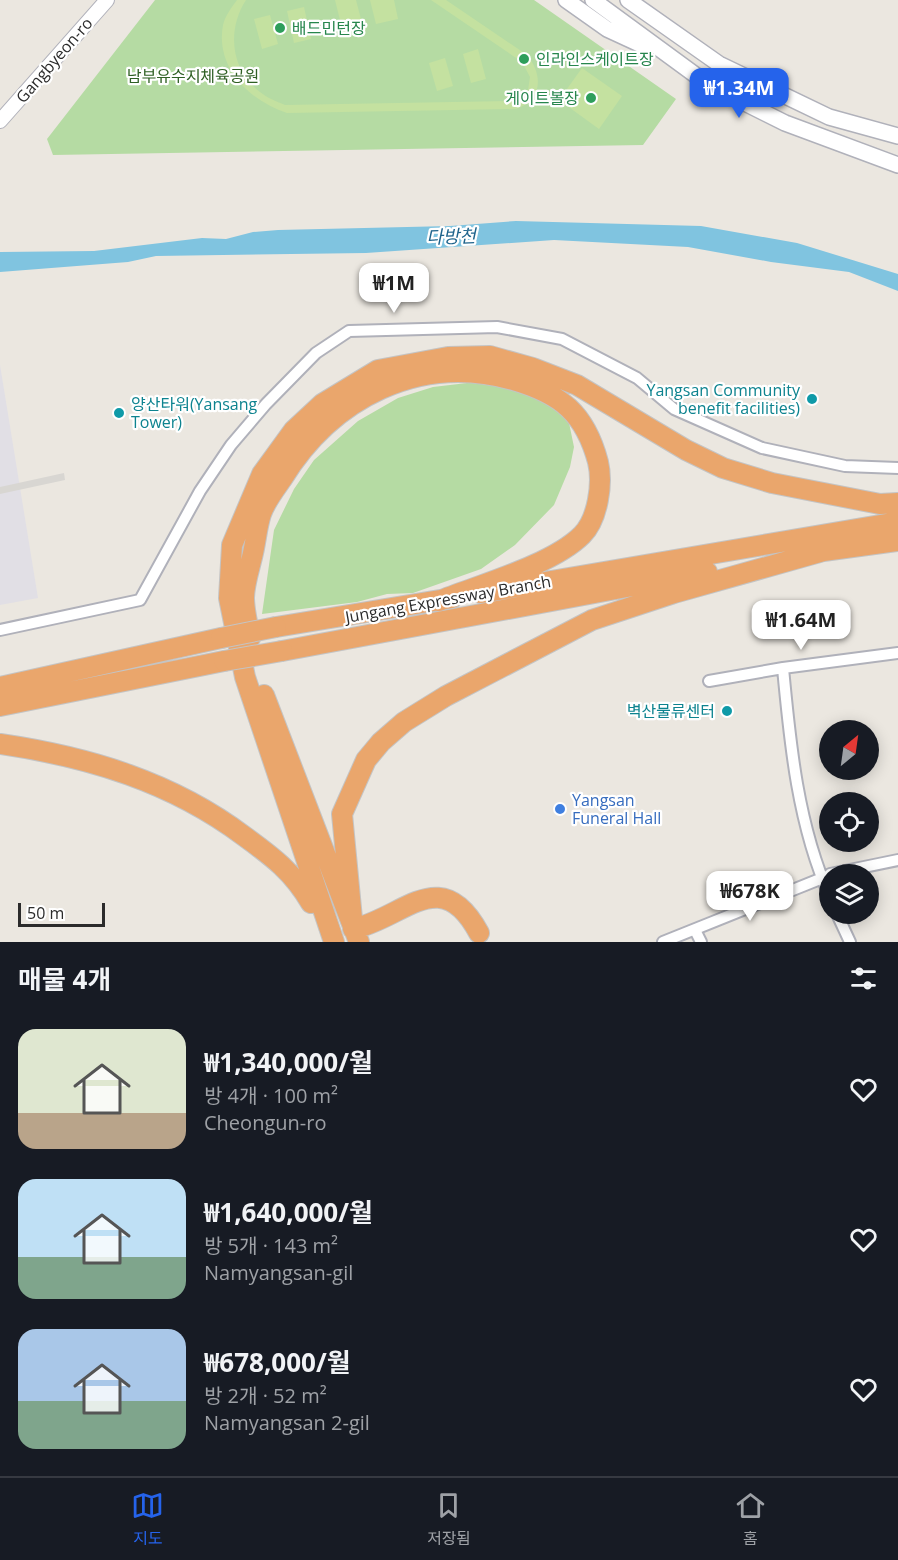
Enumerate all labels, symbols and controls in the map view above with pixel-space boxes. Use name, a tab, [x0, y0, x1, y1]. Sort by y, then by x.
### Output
street label: Gangbyeon-ro	[11, 13, 97, 107]
place label: 배드민턴장	[292, 17, 366, 39]
marker: 배드민턴장	[273, 21, 287, 35]
place label: 인라인스케이트장	[536, 48, 654, 70]
marker: 인라인스케이트장	[517, 52, 531, 66]
park label: 남부유수지체육공원	[127, 65, 259, 87]
pin: ₩1.34M	[690, 68, 788, 119]
text: ₩1.34M	[704, 74, 774, 101]
place label: 게이트볼장	[505, 87, 579, 109]
marker: 게이트볼장	[584, 91, 598, 105]
water label: 다방천	[426, 223, 479, 249]
pin: ₩1M	[365, 263, 423, 314]
text: ₩1M	[373, 269, 415, 296]
place label: Yangsan Community benefit facilities)	[646, 379, 801, 419]
marker: Yangsan Community benefit facilities)	[805, 392, 819, 406]
place label: 양산타워(Yansang Tower)	[131, 393, 258, 433]
marker: 양산타워(Yansang Tower)	[112, 406, 126, 420]
street label: Jungang Expressway Branch	[341, 570, 553, 628]
pin: ₩1.64M	[752, 600, 850, 651]
text: ₩1.64M	[766, 606, 836, 633]
place label: 벽산물류센터	[627, 700, 715, 722]
marker: 벽산물류센터	[720, 704, 734, 718]
north arrow	[819, 720, 879, 780]
map controls	[819, 720, 879, 924]
place label: Yangsan Funeral Hall	[572, 789, 661, 829]
button: locate	[819, 792, 879, 852]
marker: Yangsan Funeral Hall	[553, 802, 567, 816]
button: layers	[819, 864, 879, 924]
pin: ₩678K	[708, 871, 792, 922]
text: ₩678K	[720, 877, 780, 904]
scale bar	[18, 900, 105, 928]
text: 50 m	[27, 902, 64, 924]
text: 매물 4개	[18, 961, 111, 997]
icon: filters	[847, 962, 880, 995]
text: ₩1,340,000/월	[204, 1044, 373, 1080]
icon: home	[66, 1053, 138, 1125]
icon: heart	[847, 1073, 880, 1106]
text: 방 4개 · 100 m²	[204, 1082, 338, 1109]
text: Cheongun-ro	[204, 1109, 326, 1136]
text: ₩1,640,000/월	[204, 1194, 373, 1230]
icon: home	[66, 1203, 138, 1275]
icon: heart	[847, 1223, 880, 1256]
text: 방 5개 · 143 m²	[204, 1232, 338, 1259]
text: Namyangsan-gil	[204, 1259, 353, 1286]
text: ₩678,000/월	[204, 1344, 351, 1380]
icon: home	[66, 1353, 138, 1425]
icon: heart	[847, 1373, 880, 1406]
text: 방 2개 · 52 m²	[204, 1382, 327, 1409]
text: Namyangsan 2-gil	[204, 1409, 370, 1436]
tab: 지도	[131, 1489, 164, 1549]
tab: 저장됨	[427, 1489, 471, 1549]
tab: 홈	[734, 1489, 767, 1549]

